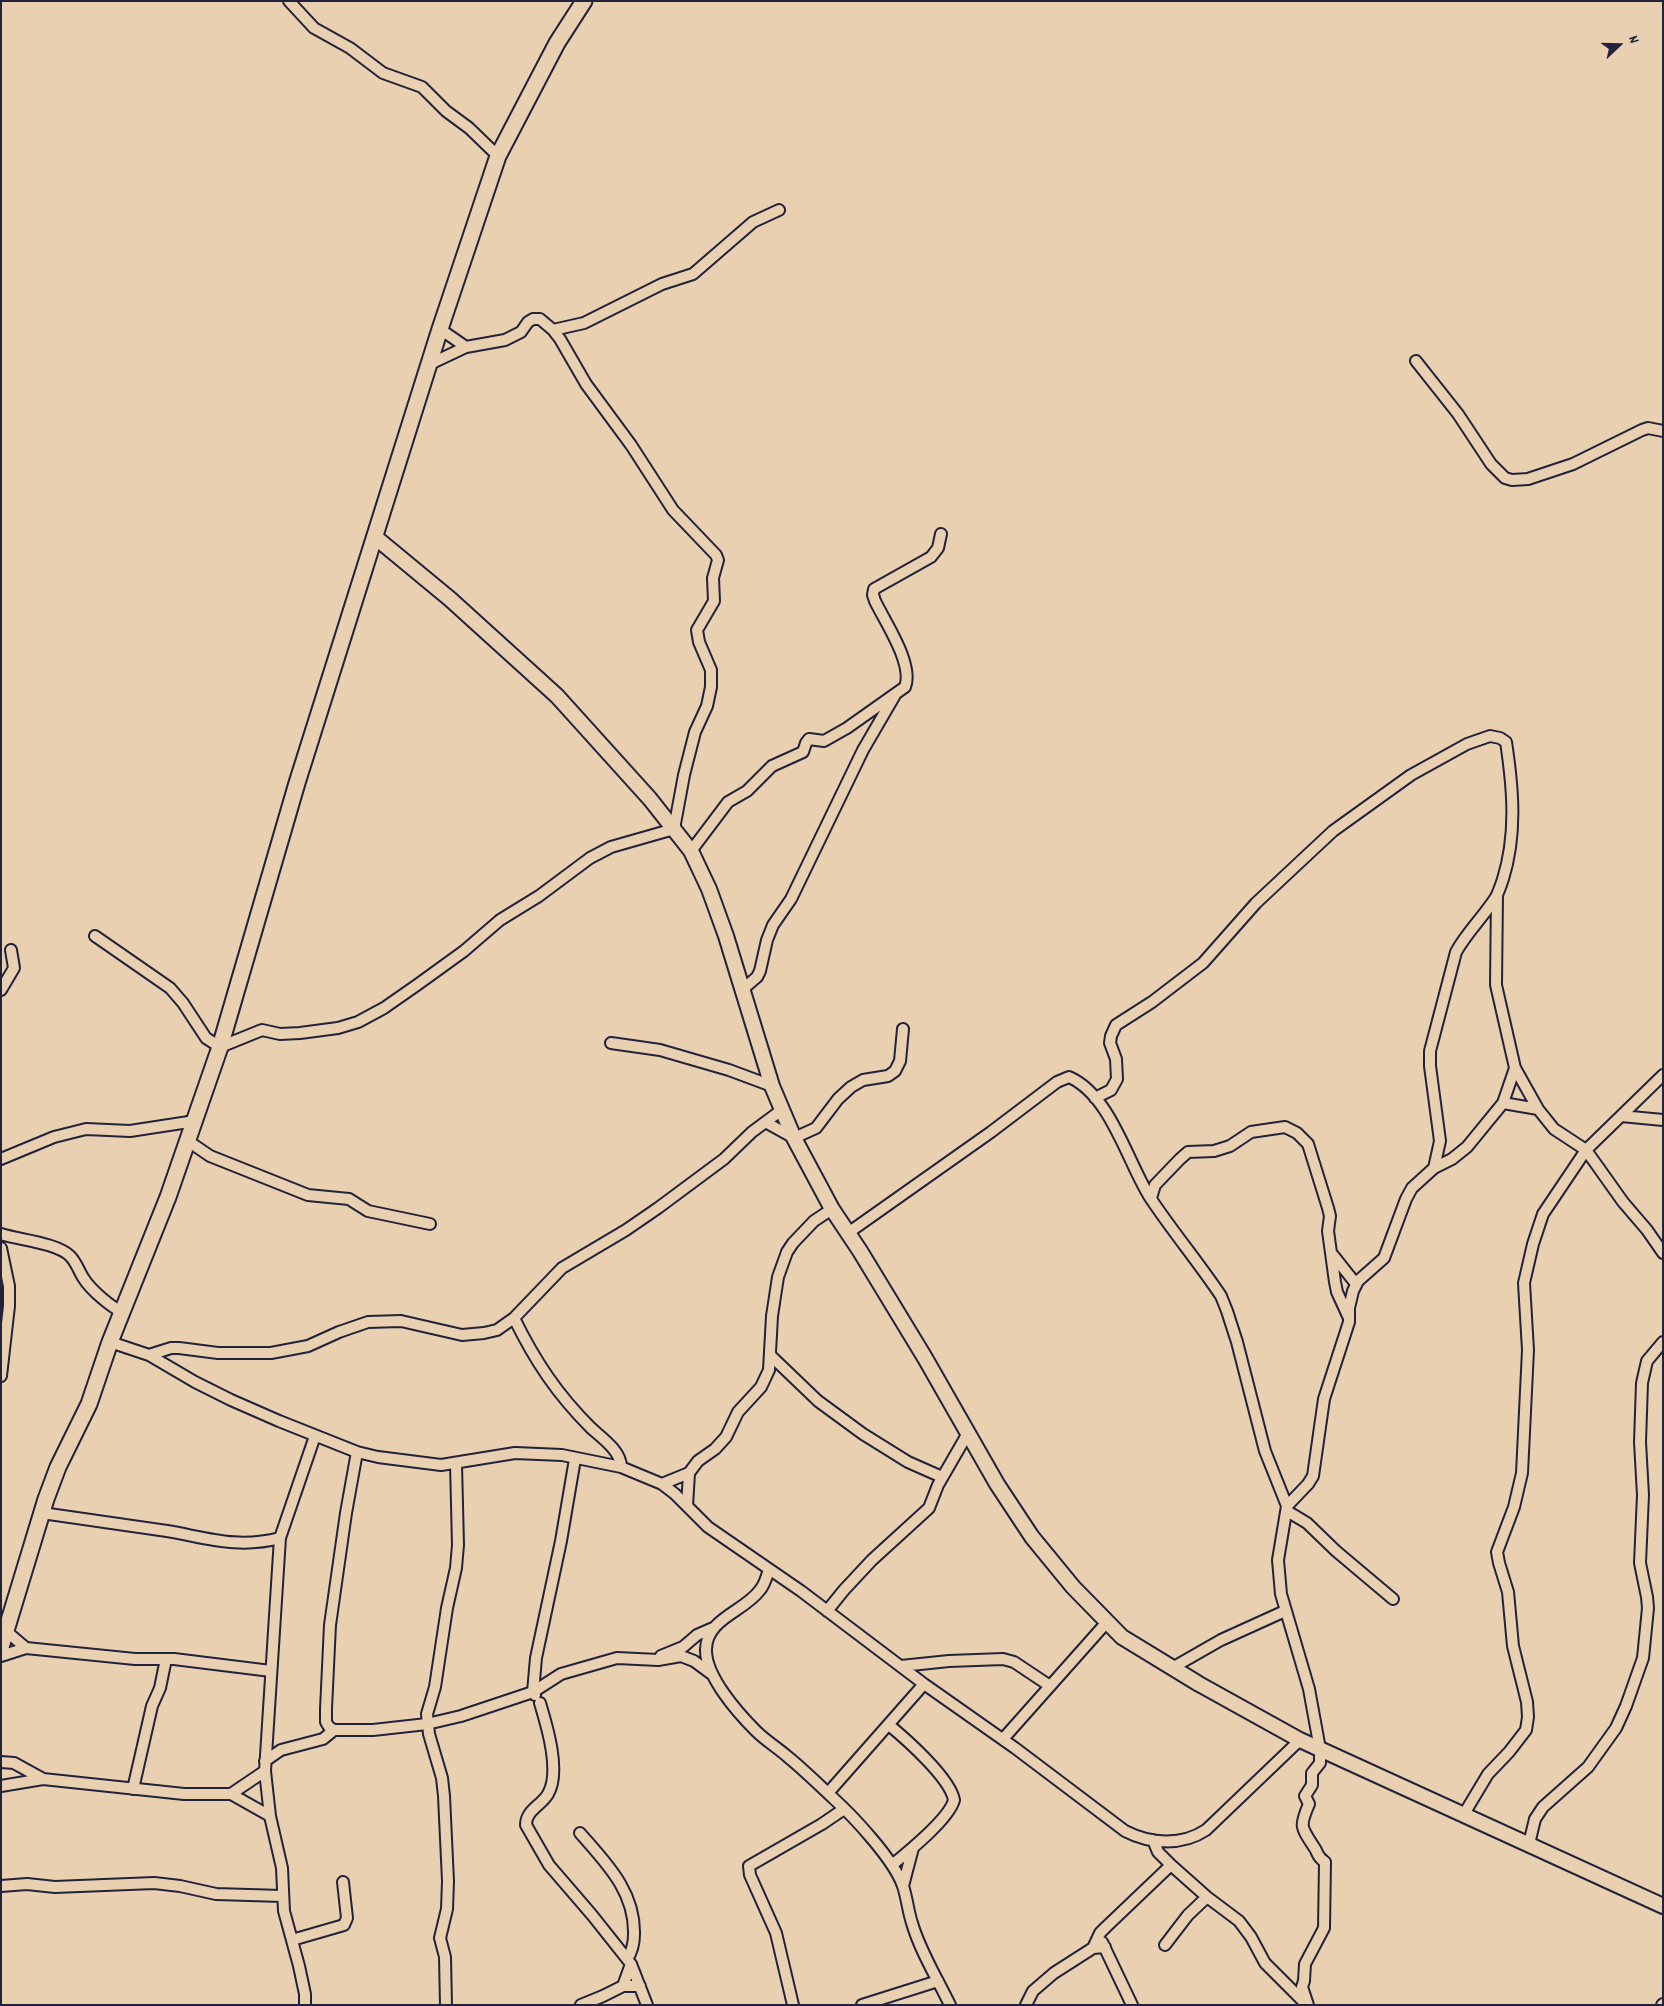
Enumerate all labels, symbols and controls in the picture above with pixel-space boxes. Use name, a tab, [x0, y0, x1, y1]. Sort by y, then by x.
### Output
north arrow	[1594, 20, 1644, 70]
text: N	[1622, 33, 1644, 46]

